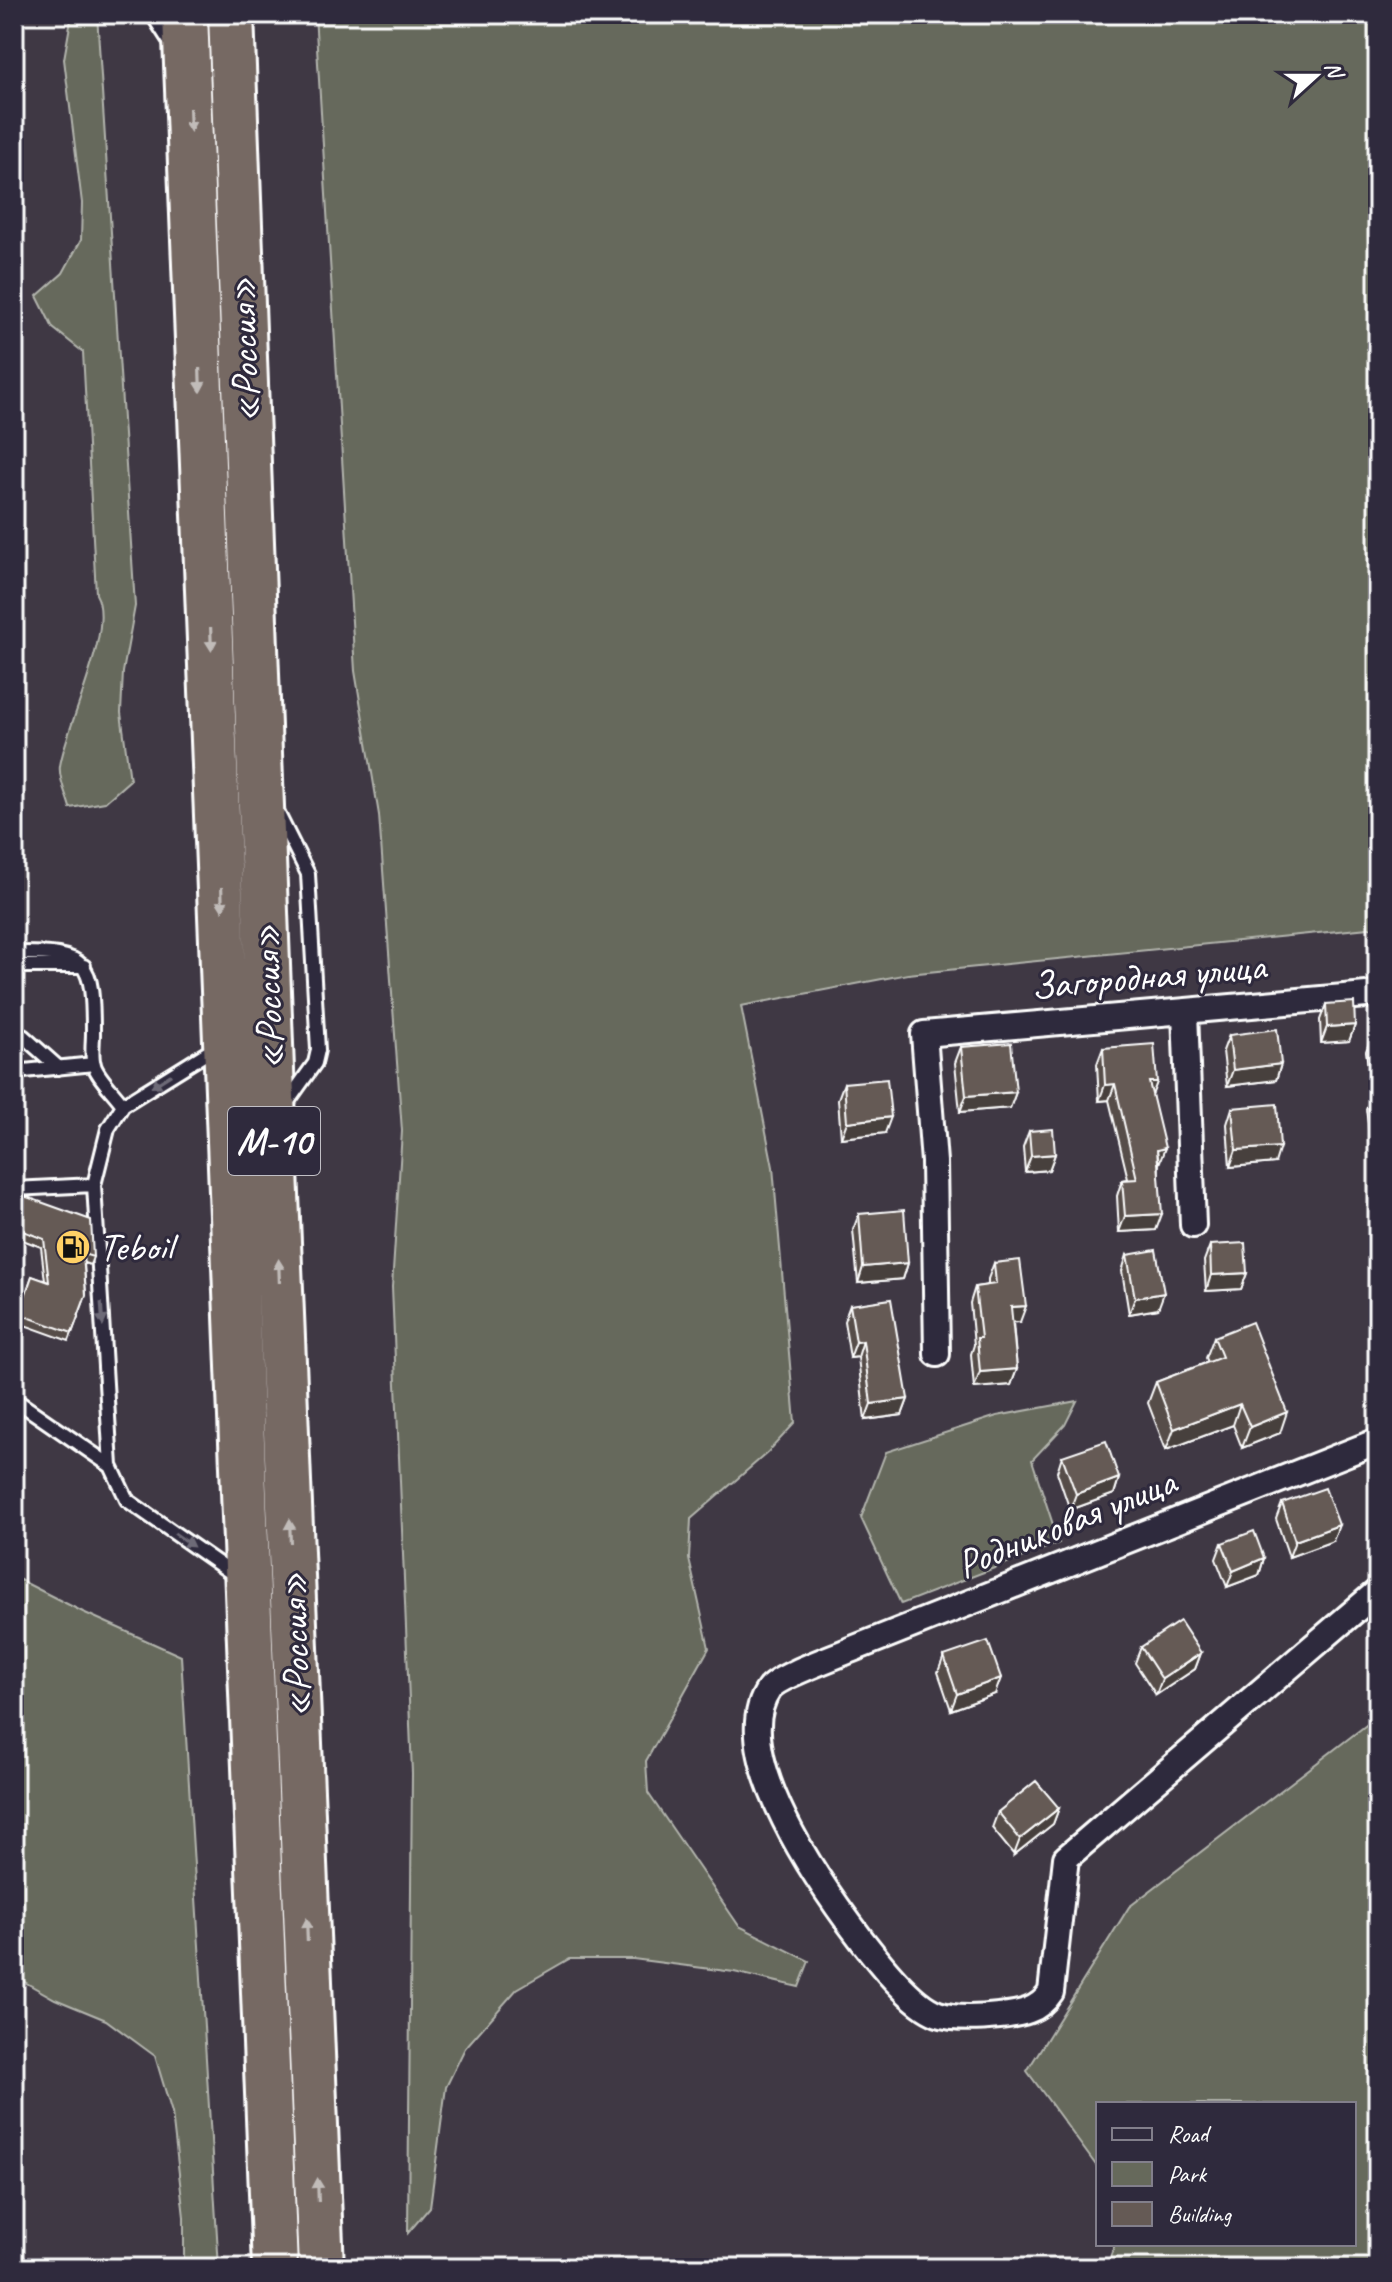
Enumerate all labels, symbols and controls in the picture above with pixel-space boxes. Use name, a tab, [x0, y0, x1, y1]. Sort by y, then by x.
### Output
north arrow	[1276, 36, 1356, 116]
text: N	[1318, 58, 1350, 84]
one-way arrow	[183, 108, 196, 133]
street label: «Россия»	[216, 276, 272, 424]
one-way arrow	[194, 368, 207, 393]
one-way arrow	[205, 627, 218, 652]
one-way arrow	[215, 887, 228, 912]
street label: «Россия»	[240, 923, 296, 1071]
street label: Загородная улица	[1029, 941, 1270, 1011]
one-way arrow	[150, 1074, 172, 1088]
road number: М-10	[228, 1107, 320, 1175]
place label: Teboil	[99, 1222, 179, 1272]
fuel station icon: Teboil	[54, 1228, 92, 1266]
one-way arrow	[272, 1258, 285, 1283]
one-way arrow	[96, 1302, 109, 1327]
street label: Родниковая улица	[949, 1455, 1186, 1590]
one-way arrow	[283, 1518, 296, 1543]
one-way arrow	[174, 1532, 195, 1547]
street label: «Россия»	[267, 1571, 323, 1719]
one-way arrow	[300, 1917, 313, 1942]
legend	[1096, 2102, 1356, 2246]
text: Road	[1168, 2119, 1212, 2149]
text: Park	[1168, 2159, 1208, 2189]
one-way arrow	[311, 2177, 324, 2202]
text: Building	[1168, 2199, 1233, 2229]

